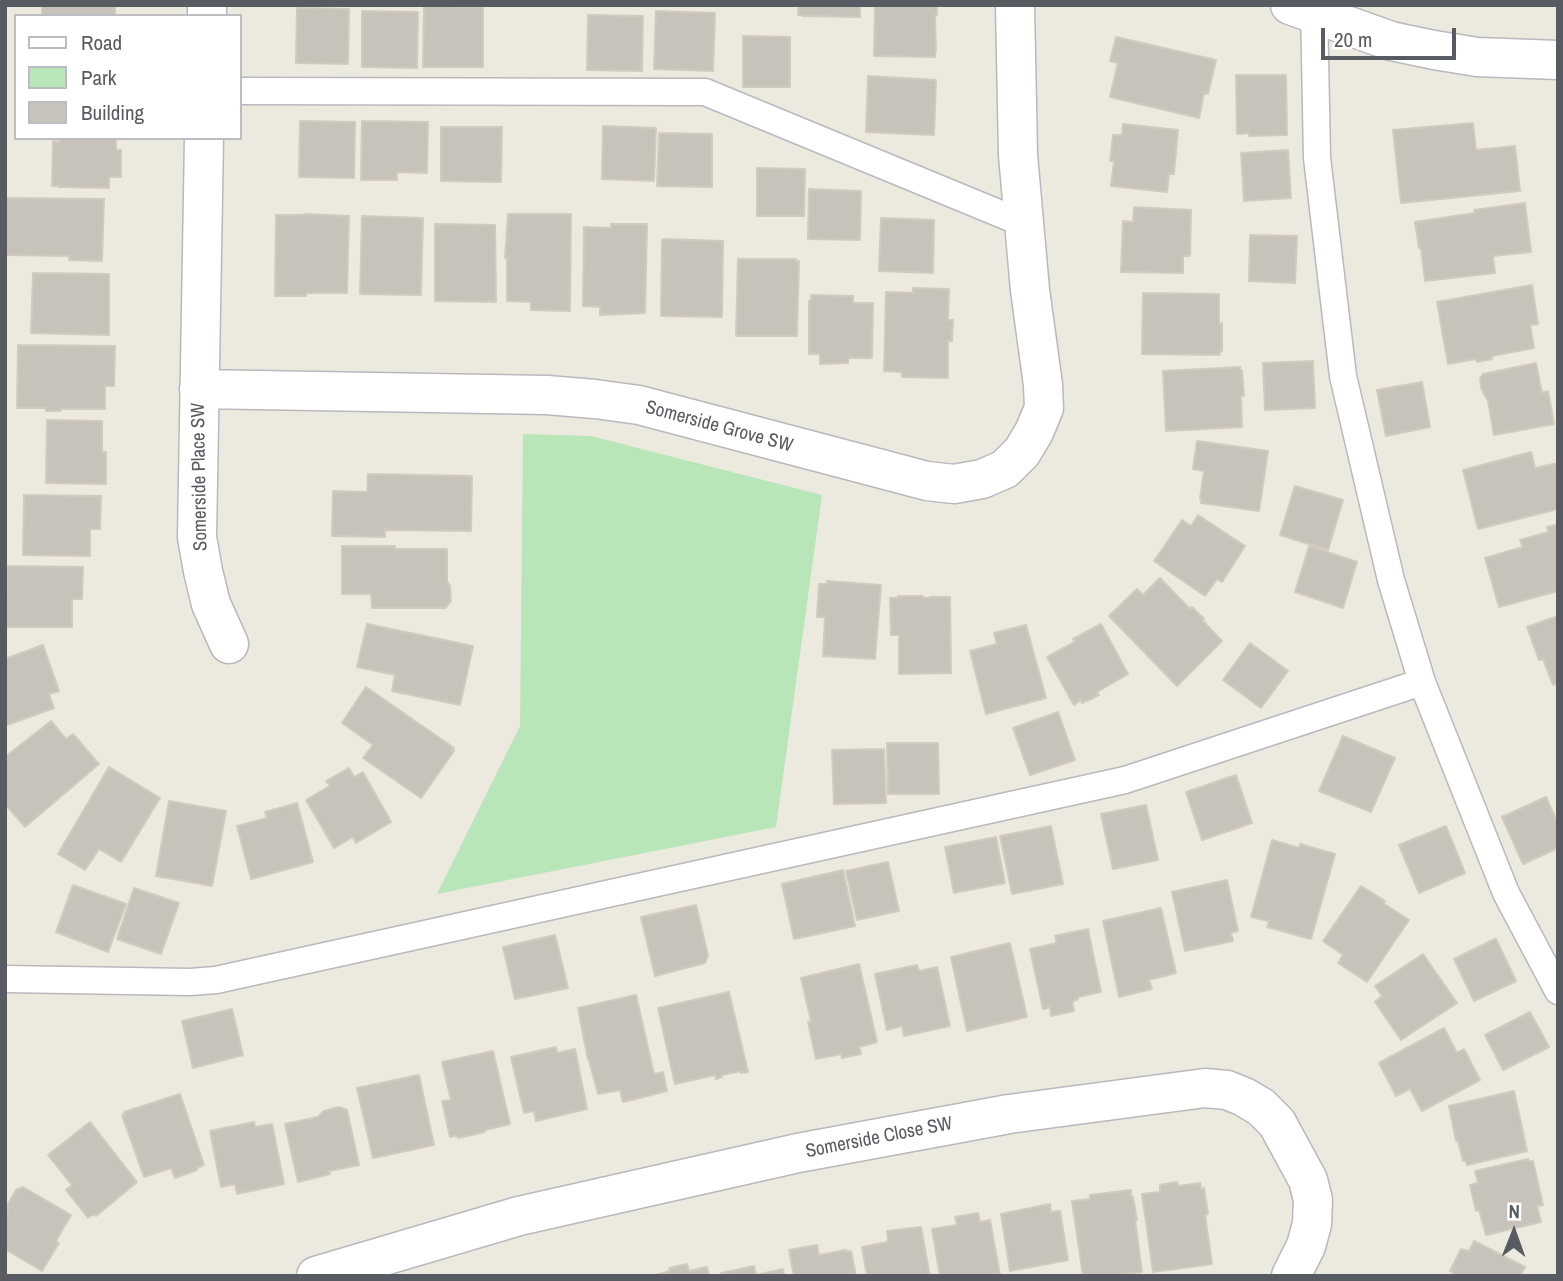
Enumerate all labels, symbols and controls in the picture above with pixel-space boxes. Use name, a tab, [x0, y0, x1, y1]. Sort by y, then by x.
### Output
legend	[14, 14, 242, 140]
scale bar	[1325, 14, 1460, 58]
text: 20 m	[1334, 25, 1372, 54]
text: Road	[81, 28, 122, 57]
text: Park	[81, 63, 116, 92]
text: Building	[81, 98, 144, 127]
street label: Somerside Grove SW	[643, 396, 795, 458]
street label: Somerside Place SW	[187, 403, 213, 551]
street label: Somerside Close SW	[804, 1113, 954, 1163]
north arrow	[1479, 1197, 1549, 1267]
text: N	[1509, 1198, 1520, 1224]

